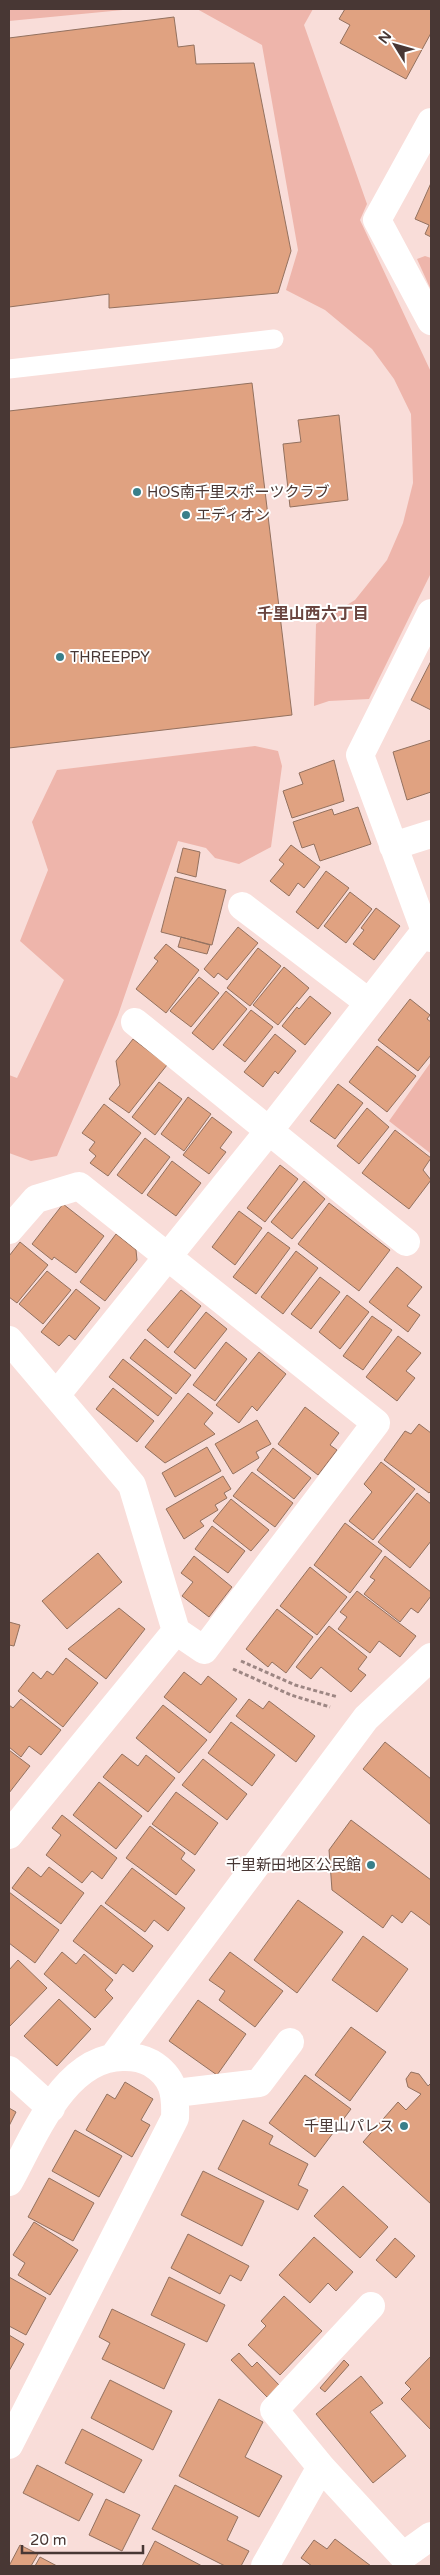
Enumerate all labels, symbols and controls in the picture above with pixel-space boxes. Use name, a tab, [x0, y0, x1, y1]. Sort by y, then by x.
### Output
north arrow	[370, 20, 420, 70]
text: N	[375, 28, 395, 47]
place label: HOS南千里スポーツクラブ	[147, 483, 329, 501]
marker: HOS南千里スポーツクラブ	[131, 486, 143, 498]
place label: エディオン	[196, 506, 270, 524]
marker: エディオン	[180, 509, 192, 521]
district label: 千里山西六丁目	[257, 604, 369, 624]
place label: THREEPPY	[70, 648, 150, 666]
marker: THREEPPY	[54, 651, 66, 663]
place label: 千里新田地区公民館	[226, 1856, 361, 1874]
marker: 千里新田地区公民館	[365, 1859, 377, 1871]
place label: 千里山パレス	[304, 2117, 394, 2135]
marker: 千里山パレス	[398, 2120, 410, 2132]
scale bar	[22, 2522, 144, 2554]
text: 20 m	[30, 2531, 67, 2549]

